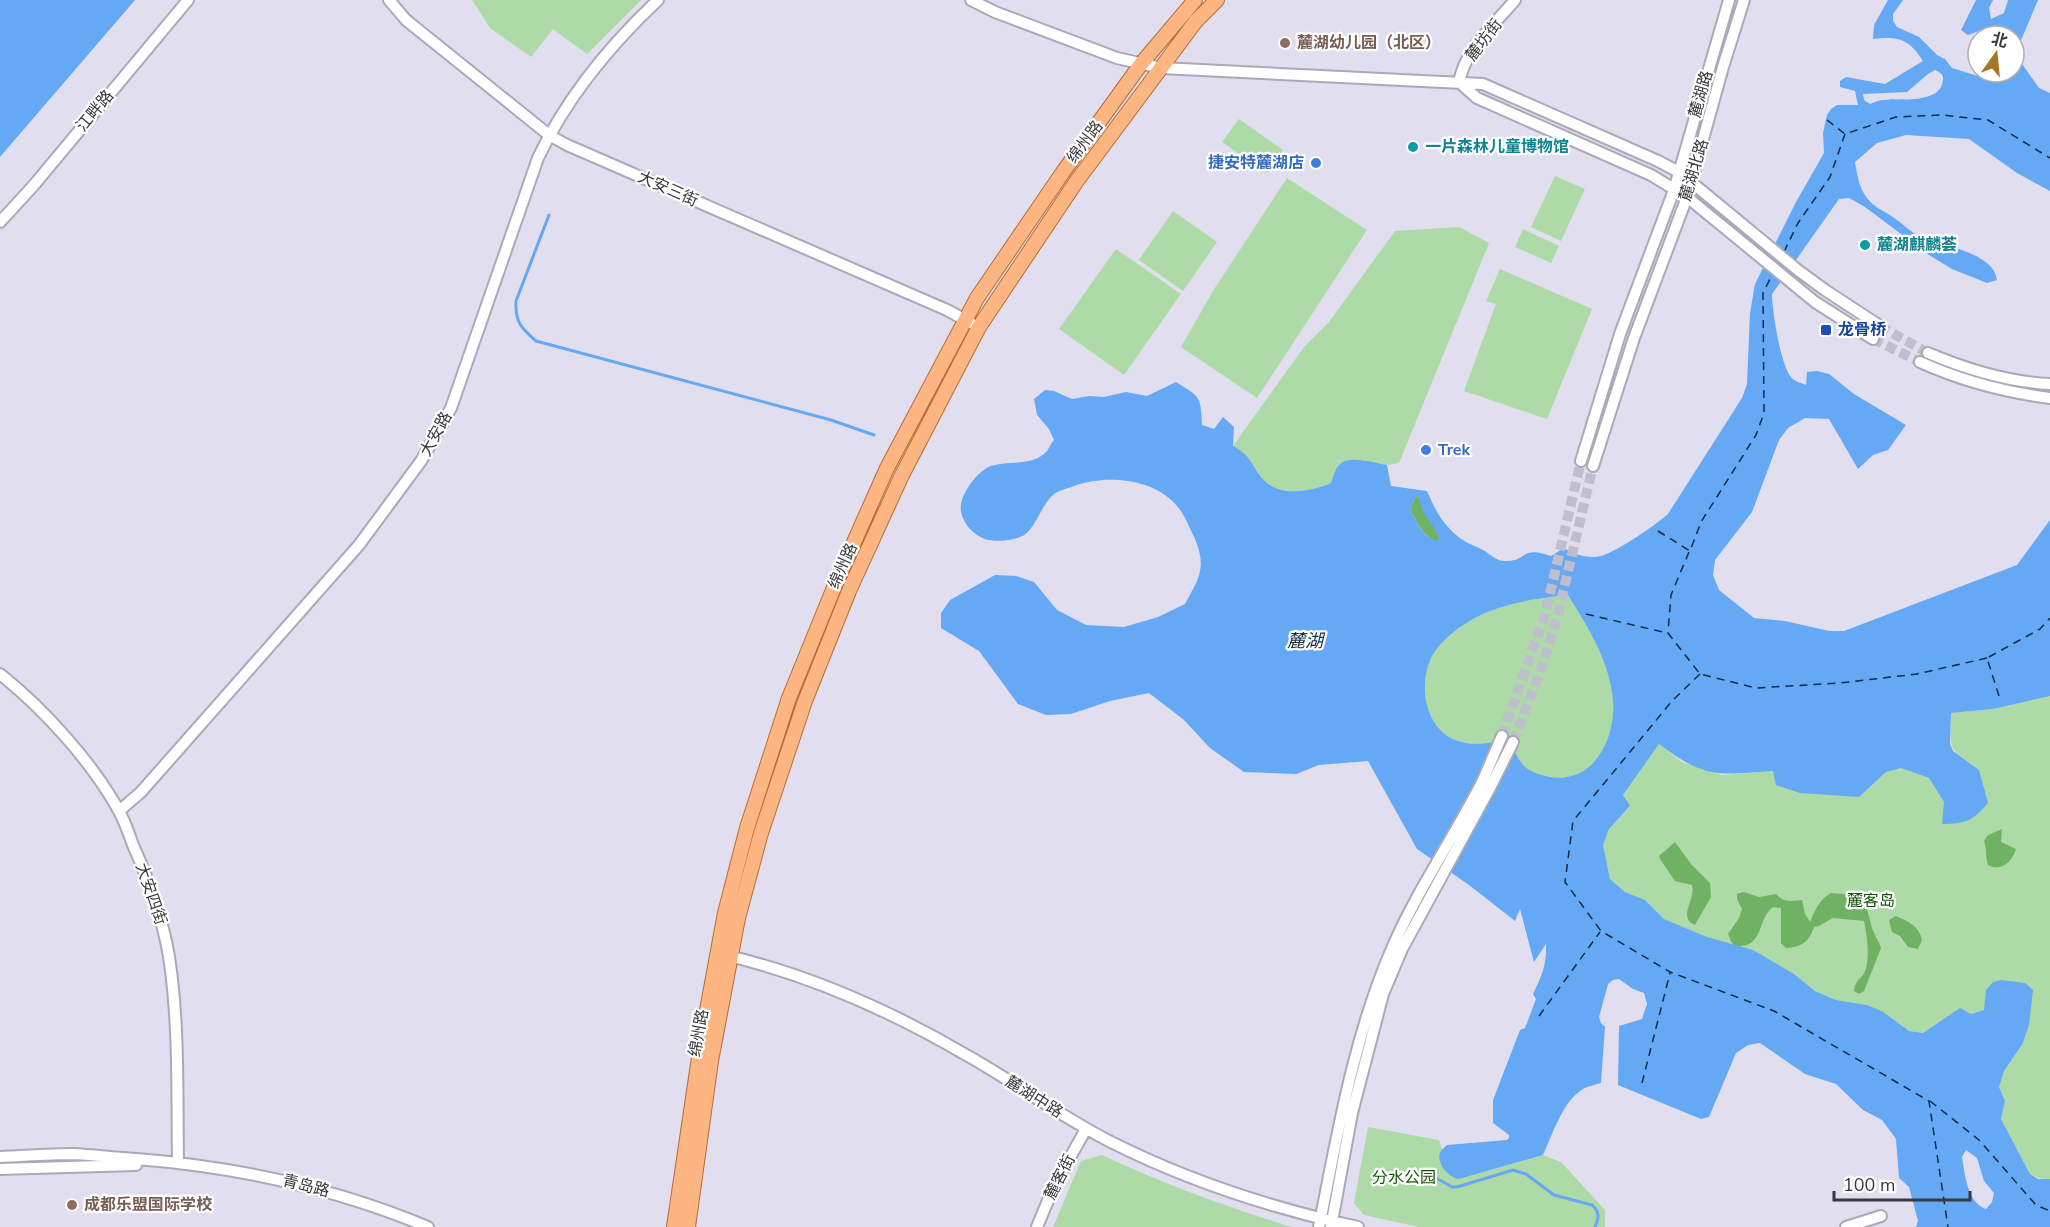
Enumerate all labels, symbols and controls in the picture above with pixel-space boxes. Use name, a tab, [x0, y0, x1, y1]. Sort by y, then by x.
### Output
street label: 麓坊街	[1461, 14, 1507, 66]
north arrow	[1966, 24, 2026, 84]
text: 北	[1989, 28, 2010, 53]
place label: 麓湖幼儿园（北区）	[1297, 32, 1441, 54]
marker: 麓湖幼儿园（北区）	[1278, 36, 1292, 50]
street label: 麓湖路	[1684, 68, 1718, 120]
street label: 江畔路	[71, 86, 119, 136]
street label: 绵州路	[1062, 116, 1108, 168]
place label: 一片森林儿童博物馆	[1425, 136, 1569, 158]
street label: 麓湖北路	[1674, 136, 1714, 204]
marker: 一片森林儿童博物馆	[1406, 140, 1420, 154]
place label: 捷安特麓湖店	[1208, 152, 1304, 174]
marker: 捷安特麓湖店	[1309, 156, 1323, 170]
street label: 大安三街	[634, 166, 702, 212]
place label: 麓湖麒麟荟	[1877, 234, 1957, 256]
marker: 麓湖麒麟荟	[1858, 238, 1872, 252]
place label: 龙骨桥	[1838, 319, 1887, 341]
marker: 龙骨桥	[1819, 323, 1833, 337]
street label: 大安路	[415, 408, 457, 460]
place label: Trek	[1438, 439, 1471, 461]
marker: Trek	[1419, 443, 1433, 457]
street label: 绵州路	[823, 540, 863, 592]
water label: 麓湖	[1287, 629, 1326, 653]
street label: 大安四街	[130, 860, 172, 928]
park label: 麓客岛	[1847, 890, 1895, 912]
street label: 绵州路	[684, 1007, 714, 1059]
street label: 麓湖中路	[1001, 1071, 1067, 1123]
street label: 麓客街	[1039, 1151, 1081, 1203]
scale bar	[1834, 1164, 1970, 1202]
park label: 分水公园	[1372, 1167, 1436, 1189]
street label: 青岛路	[280, 1170, 332, 1202]
text: 100 m	[1843, 1173, 1895, 1197]
place label: 成都乐盟国际学校	[84, 1194, 213, 1216]
marker: 成都乐盟国际学校	[65, 1198, 79, 1212]

